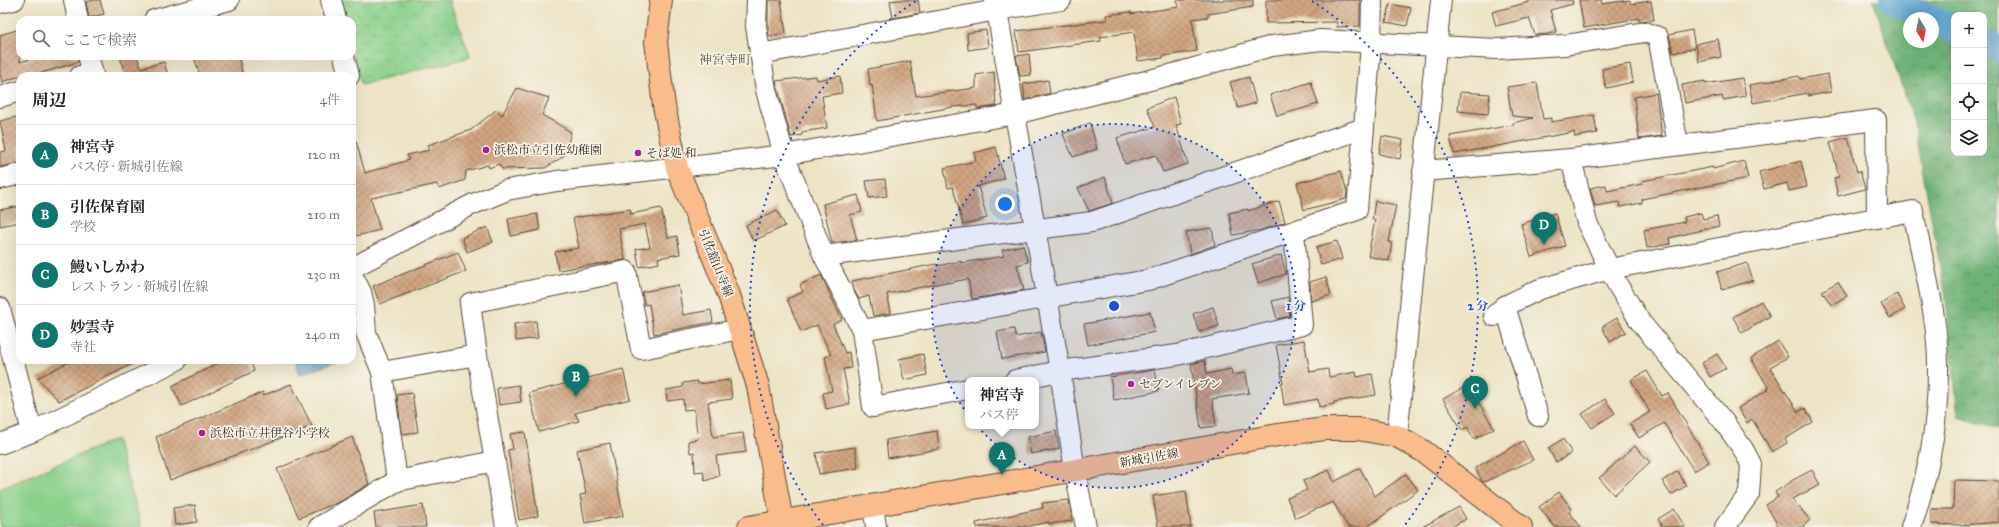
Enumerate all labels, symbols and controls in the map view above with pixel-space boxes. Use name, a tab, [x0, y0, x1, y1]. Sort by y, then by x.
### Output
north arrow	[1903, 12, 1939, 48]
map controls	[1951, 12, 1987, 156]
button: +	[1951, 12, 1987, 48]
search box	[16, 16, 356, 60]
icon: search	[30, 27, 52, 49]
text: ここで検索	[62, 31, 137, 49]
button: −	[1951, 48, 1987, 84]
district label: 神宮寺町	[699, 52, 751, 68]
button: locate	[1951, 84, 1987, 120]
text: 周辺	[32, 90, 66, 111]
text: 4件	[320, 92, 340, 108]
button: layers	[1951, 120, 1987, 156]
text: 神宮寺	[70, 138, 115, 156]
place label: 浜松市立引佐幼稚園	[494, 143, 602, 157]
marker: 浜松市立引佐幼稚園	[481, 145, 491, 155]
place label: そば処 和	[646, 146, 697, 160]
text: A	[41, 147, 49, 163]
text: 120 m	[307, 147, 340, 163]
marker: そば処 和	[633, 148, 643, 158]
text: バス停 · 新城引佐線	[70, 159, 182, 175]
your location	[995, 194, 1015, 214]
text: 引佐保育園	[70, 198, 145, 216]
text: B	[41, 207, 49, 223]
text: 210 m	[307, 207, 340, 223]
pin: D	[1531, 212, 1557, 245]
text: 学校	[70, 219, 96, 235]
street label: 引佐舘山寺線	[696, 227, 736, 299]
text: 鰻いしかわ	[70, 258, 145, 276]
text: C	[41, 267, 49, 283]
text: 230 m	[307, 267, 340, 283]
text: レストラン · 新城引佐線	[70, 279, 208, 295]
centre of rings	[1107, 299, 1121, 313]
text: 1 分	[1286, 299, 1306, 313]
text: 2 分	[1468, 299, 1488, 313]
text: 妙雲寺	[70, 318, 115, 336]
text: D	[40, 327, 50, 343]
text: 240 m	[305, 327, 340, 343]
text: 寺社	[70, 339, 96, 355]
pin: B	[563, 364, 589, 397]
pin: C	[1462, 376, 1488, 409]
popup	[965, 377, 1039, 429]
place label: セブンイレブン	[1139, 377, 1221, 391]
marker: セブンイレブン	[1126, 379, 1136, 389]
text: 神宮寺	[979, 386, 1025, 404]
text: バス停	[979, 407, 1019, 423]
place label: 浜松市立井伊谷小学校	[210, 426, 330, 440]
marker: 浜松市立井伊谷小学校	[197, 428, 207, 438]
pin: A	[989, 442, 1015, 475]
street label: 新城引佐線	[1118, 446, 1180, 470]

